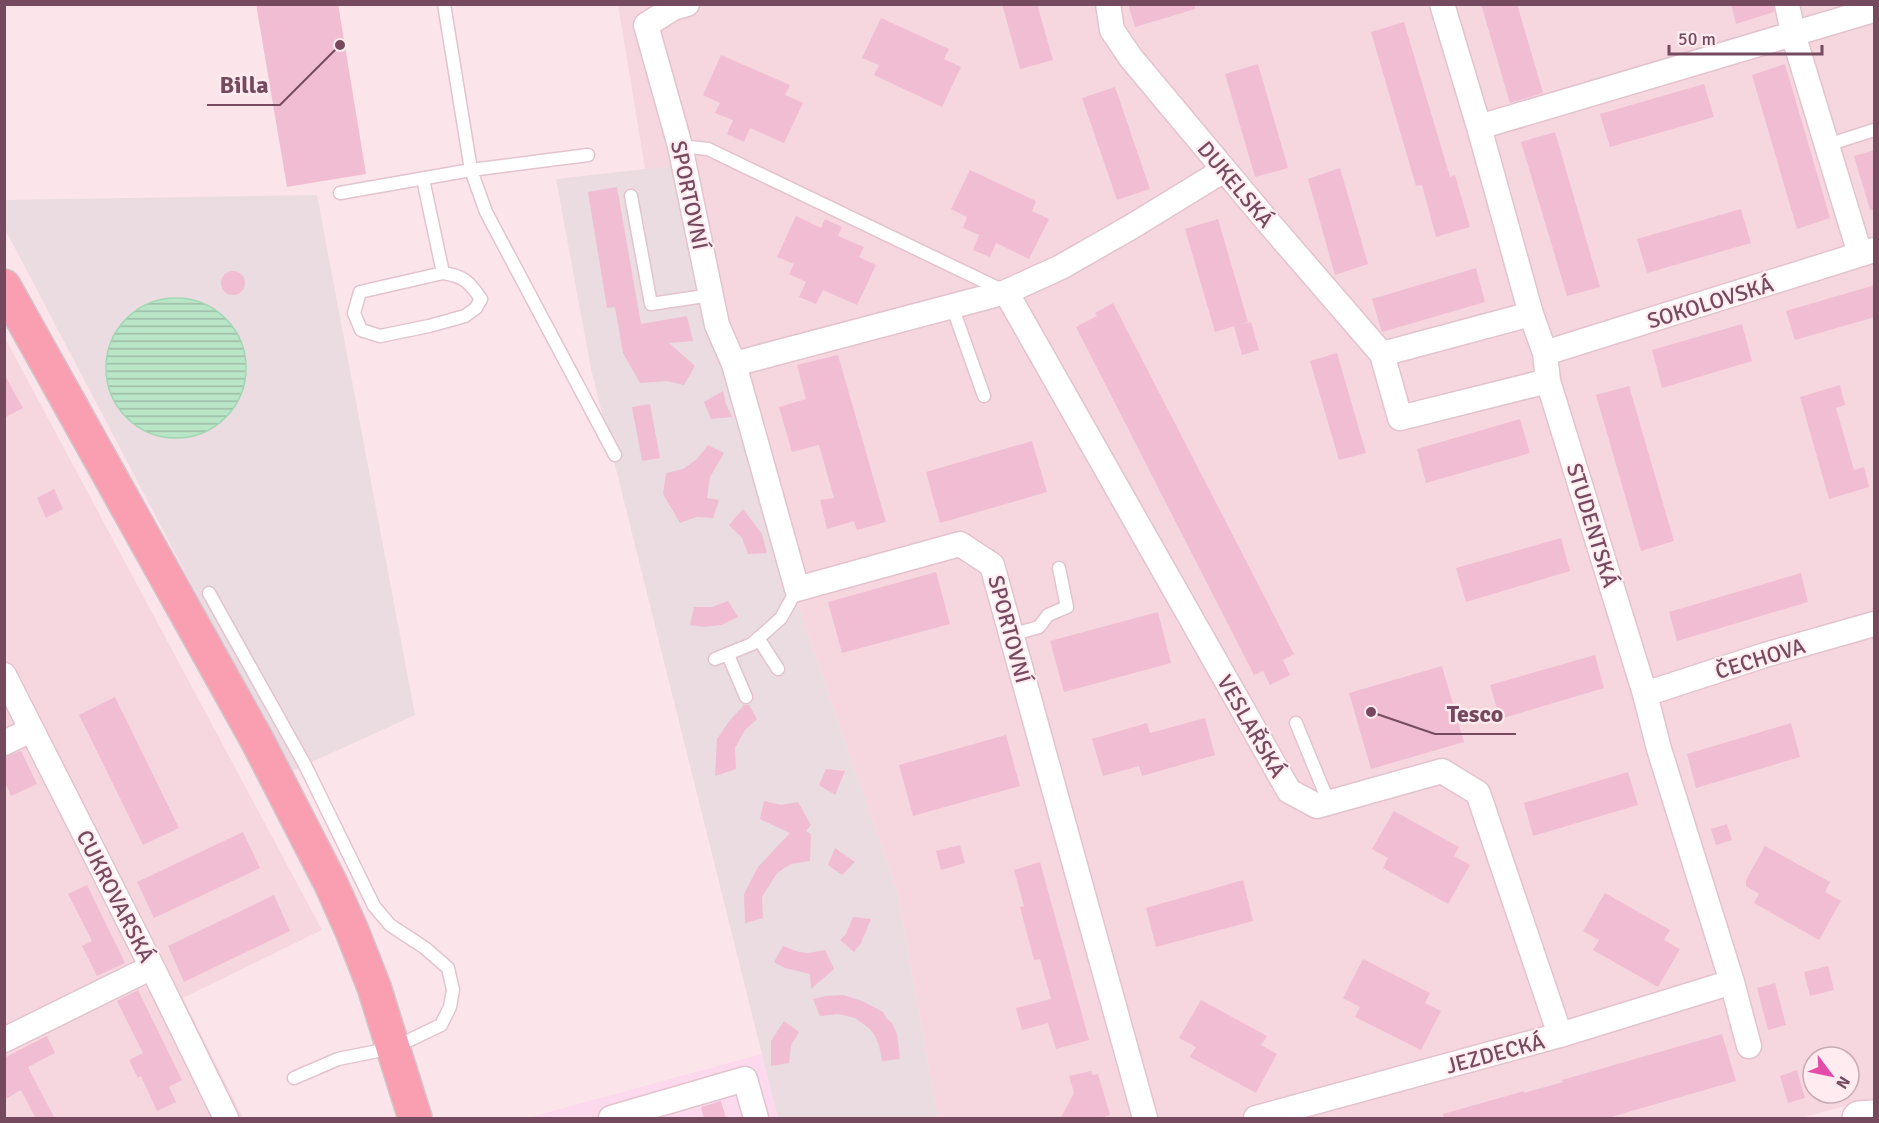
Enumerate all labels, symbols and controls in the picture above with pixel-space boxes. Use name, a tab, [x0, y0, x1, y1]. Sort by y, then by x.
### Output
scale bar	[1669, 18, 1822, 56]
text: 50 m	[1678, 28, 1716, 50]
callout: Billa	[207, 63, 280, 105]
text: Billa	[219, 70, 269, 100]
street label: DUKELSKÁ	[1192, 136, 1280, 233]
street label: SPORTOVNÍ	[665, 138, 714, 253]
street label: SOKOLOVSKÁ	[1644, 270, 1777, 334]
street label: STUDENTSKÁ	[1561, 460, 1624, 591]
street label: SPORTOVNÍ	[982, 572, 1037, 687]
street label: ČECHOVA	[1712, 632, 1809, 685]
street label: VESLAŘSKÁ	[1211, 670, 1292, 783]
callout: Tesco	[1435, 692, 1516, 734]
text: Tesco	[1447, 699, 1503, 729]
street label: CUKROVARSKÁ	[71, 825, 161, 968]
street label: JEZDECKÁ	[1443, 1027, 1548, 1080]
north arrow	[1801, 1045, 1861, 1105]
text: N	[1831, 1072, 1854, 1092]

